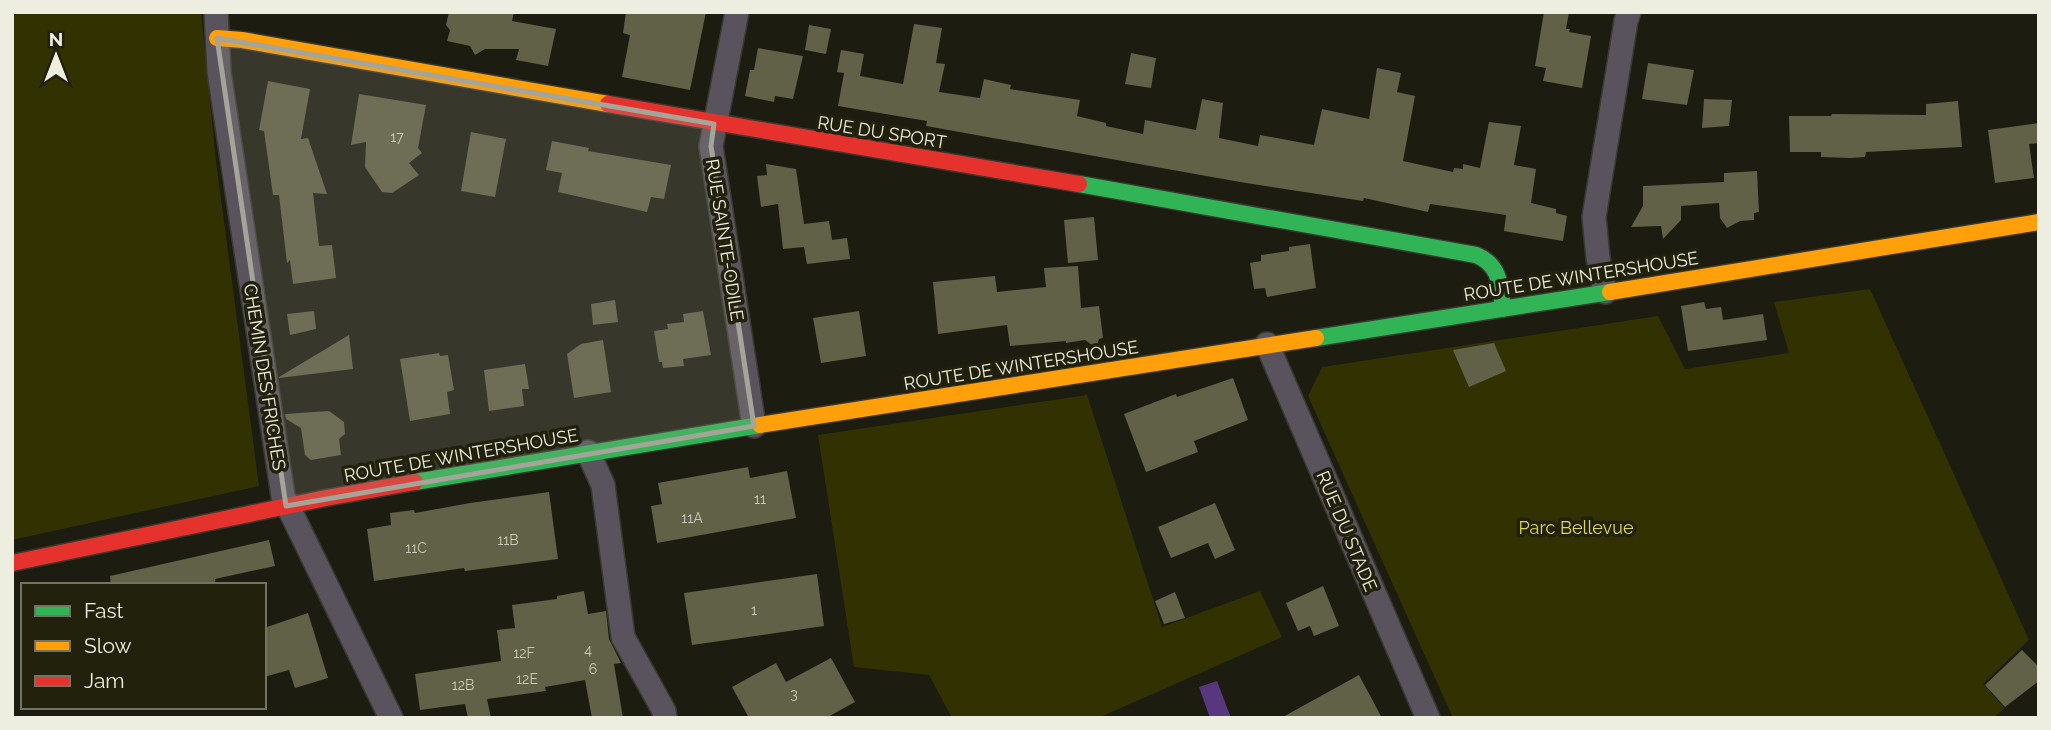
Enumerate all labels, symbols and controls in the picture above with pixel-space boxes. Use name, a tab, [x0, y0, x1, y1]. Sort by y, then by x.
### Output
north arrow	[21, 21, 91, 91]
text: N	[49, 28, 63, 50]
street label: RUE DU SPORT	[816, 111, 948, 153]
house number: 17	[390, 129, 404, 145]
street label: RUE SAINTE-ODILE	[702, 157, 748, 323]
street label: ROUTE DE WINTERSHOUSE	[1462, 247, 1700, 305]
street label: CHEMIN DES FRICHES	[240, 282, 290, 472]
street label: ROUTE DE WINTERSHOUSE	[902, 336, 1140, 394]
street label: ROUTE DE WINTERSHOUSE	[342, 424, 580, 486]
street label: RUE DU STADE	[1312, 468, 1382, 594]
house number: 11	[754, 491, 766, 507]
house number: 11A	[681, 510, 703, 526]
park label: Parc Bellevue	[1519, 517, 1634, 538]
house number: 11B	[497, 532, 519, 548]
house number: 11C	[405, 540, 427, 556]
legend	[21, 583, 266, 709]
text: Fast	[84, 598, 124, 623]
house number: 1	[751, 602, 757, 618]
text: Slow	[84, 633, 132, 658]
house number: 4	[584, 642, 592, 658]
house number: 12F	[513, 645, 535, 661]
house number: 6	[589, 661, 597, 677]
text: Jam	[84, 668, 125, 693]
house number: 12E	[516, 671, 538, 687]
house number: 12B	[452, 677, 474, 693]
house number: 3	[790, 686, 798, 702]

